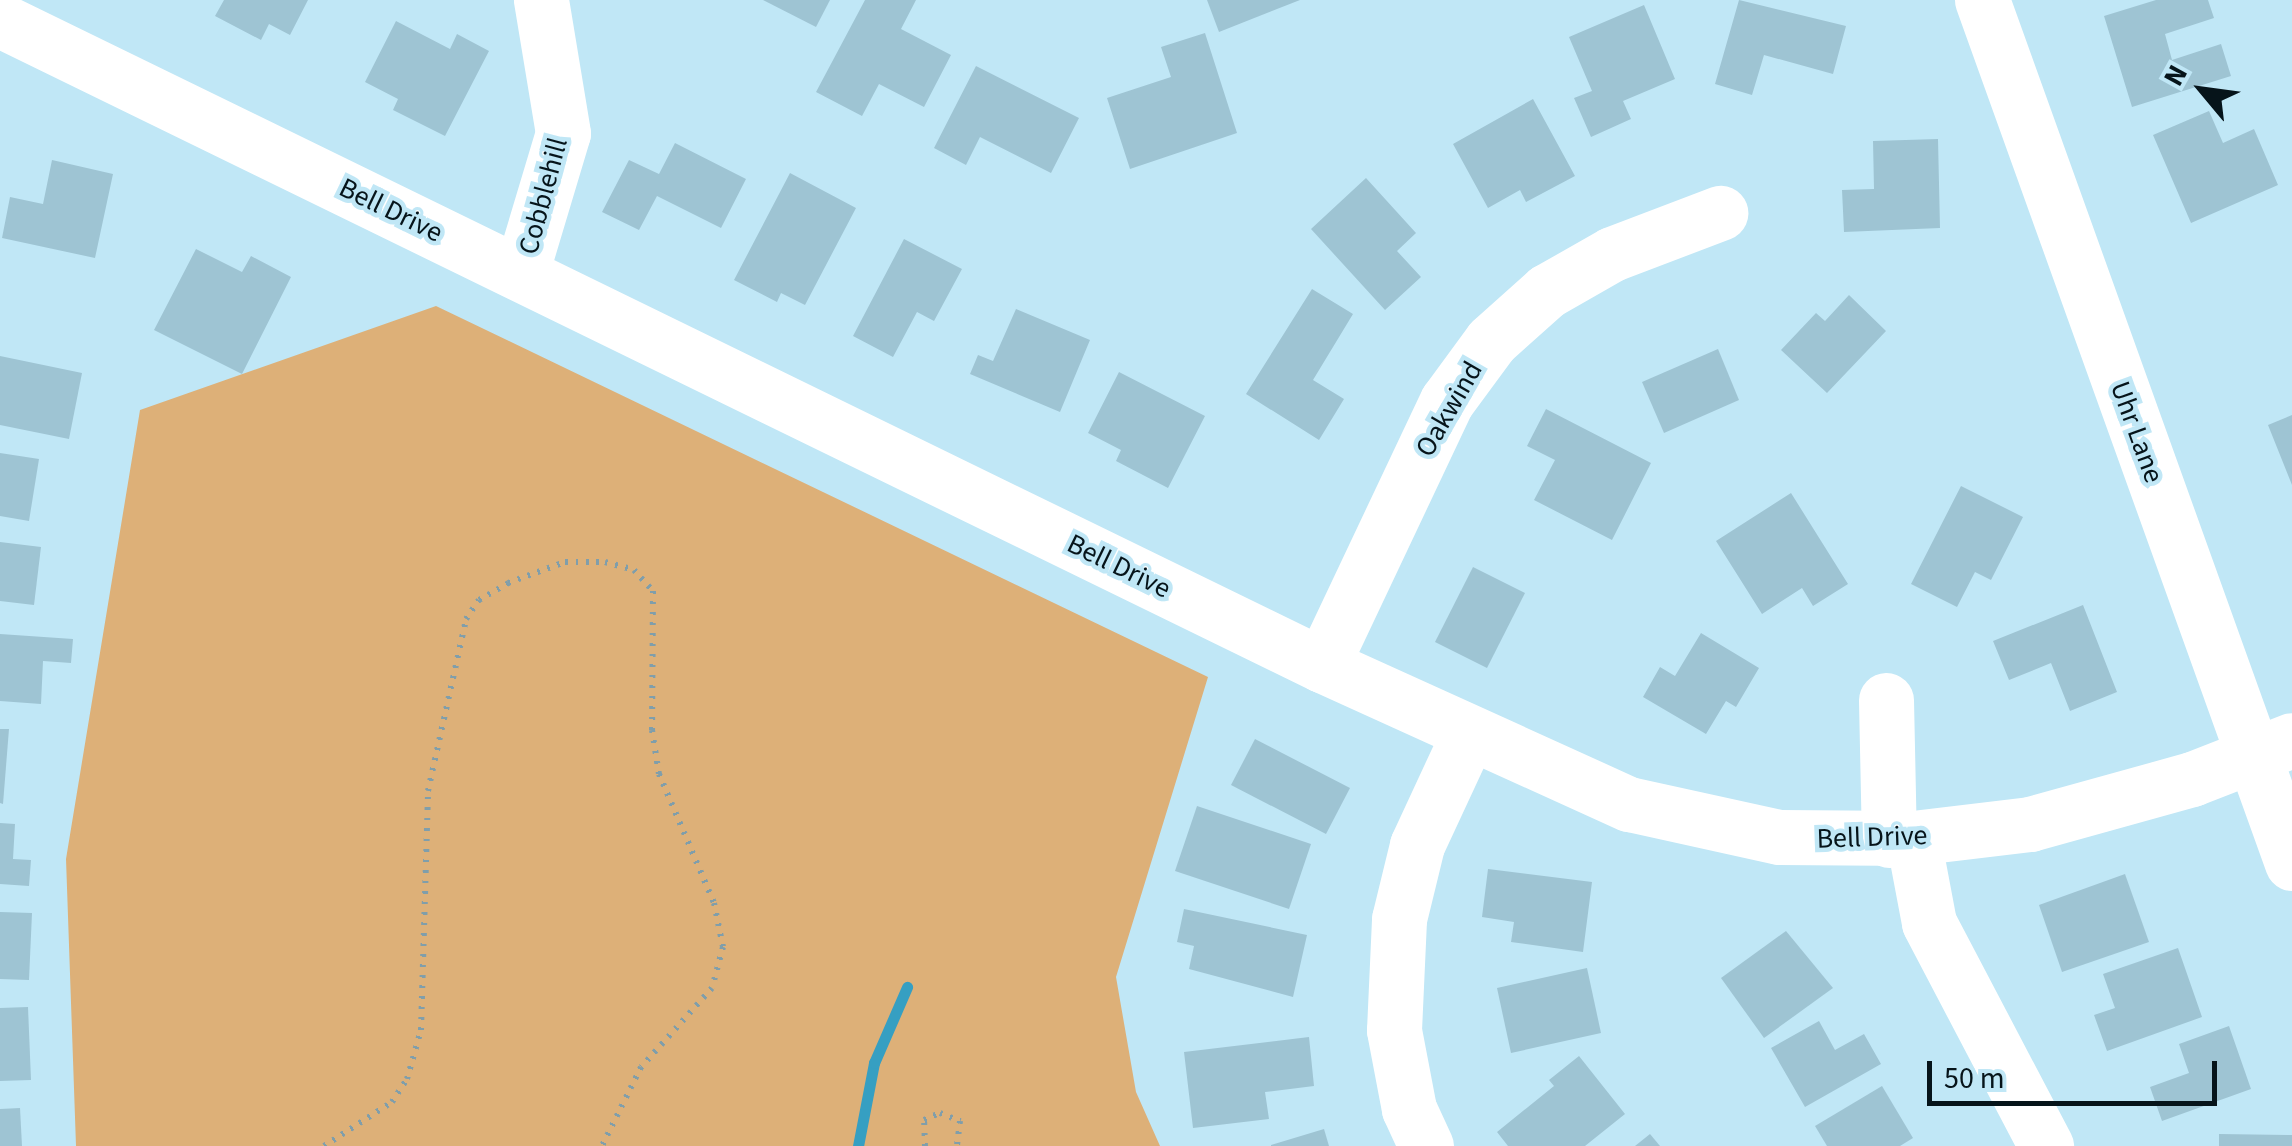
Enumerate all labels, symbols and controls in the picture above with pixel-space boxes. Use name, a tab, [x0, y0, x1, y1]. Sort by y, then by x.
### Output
north arrow	[2152, 40, 2252, 140]
text: N	[2154, 58, 2198, 93]
street label: Cobblehill	[511, 134, 575, 258]
street label: Bell Drive	[334, 171, 448, 249]
street label: Oakwind	[1408, 355, 1490, 463]
street label: Uhr Lane	[2103, 377, 2171, 487]
street label: Bell Drive	[1062, 527, 1176, 605]
street label: Bell Drive	[1816, 818, 1928, 856]
scale bar	[1932, 1041, 2222, 1103]
text: 50 m	[1944, 1057, 2005, 1100]

